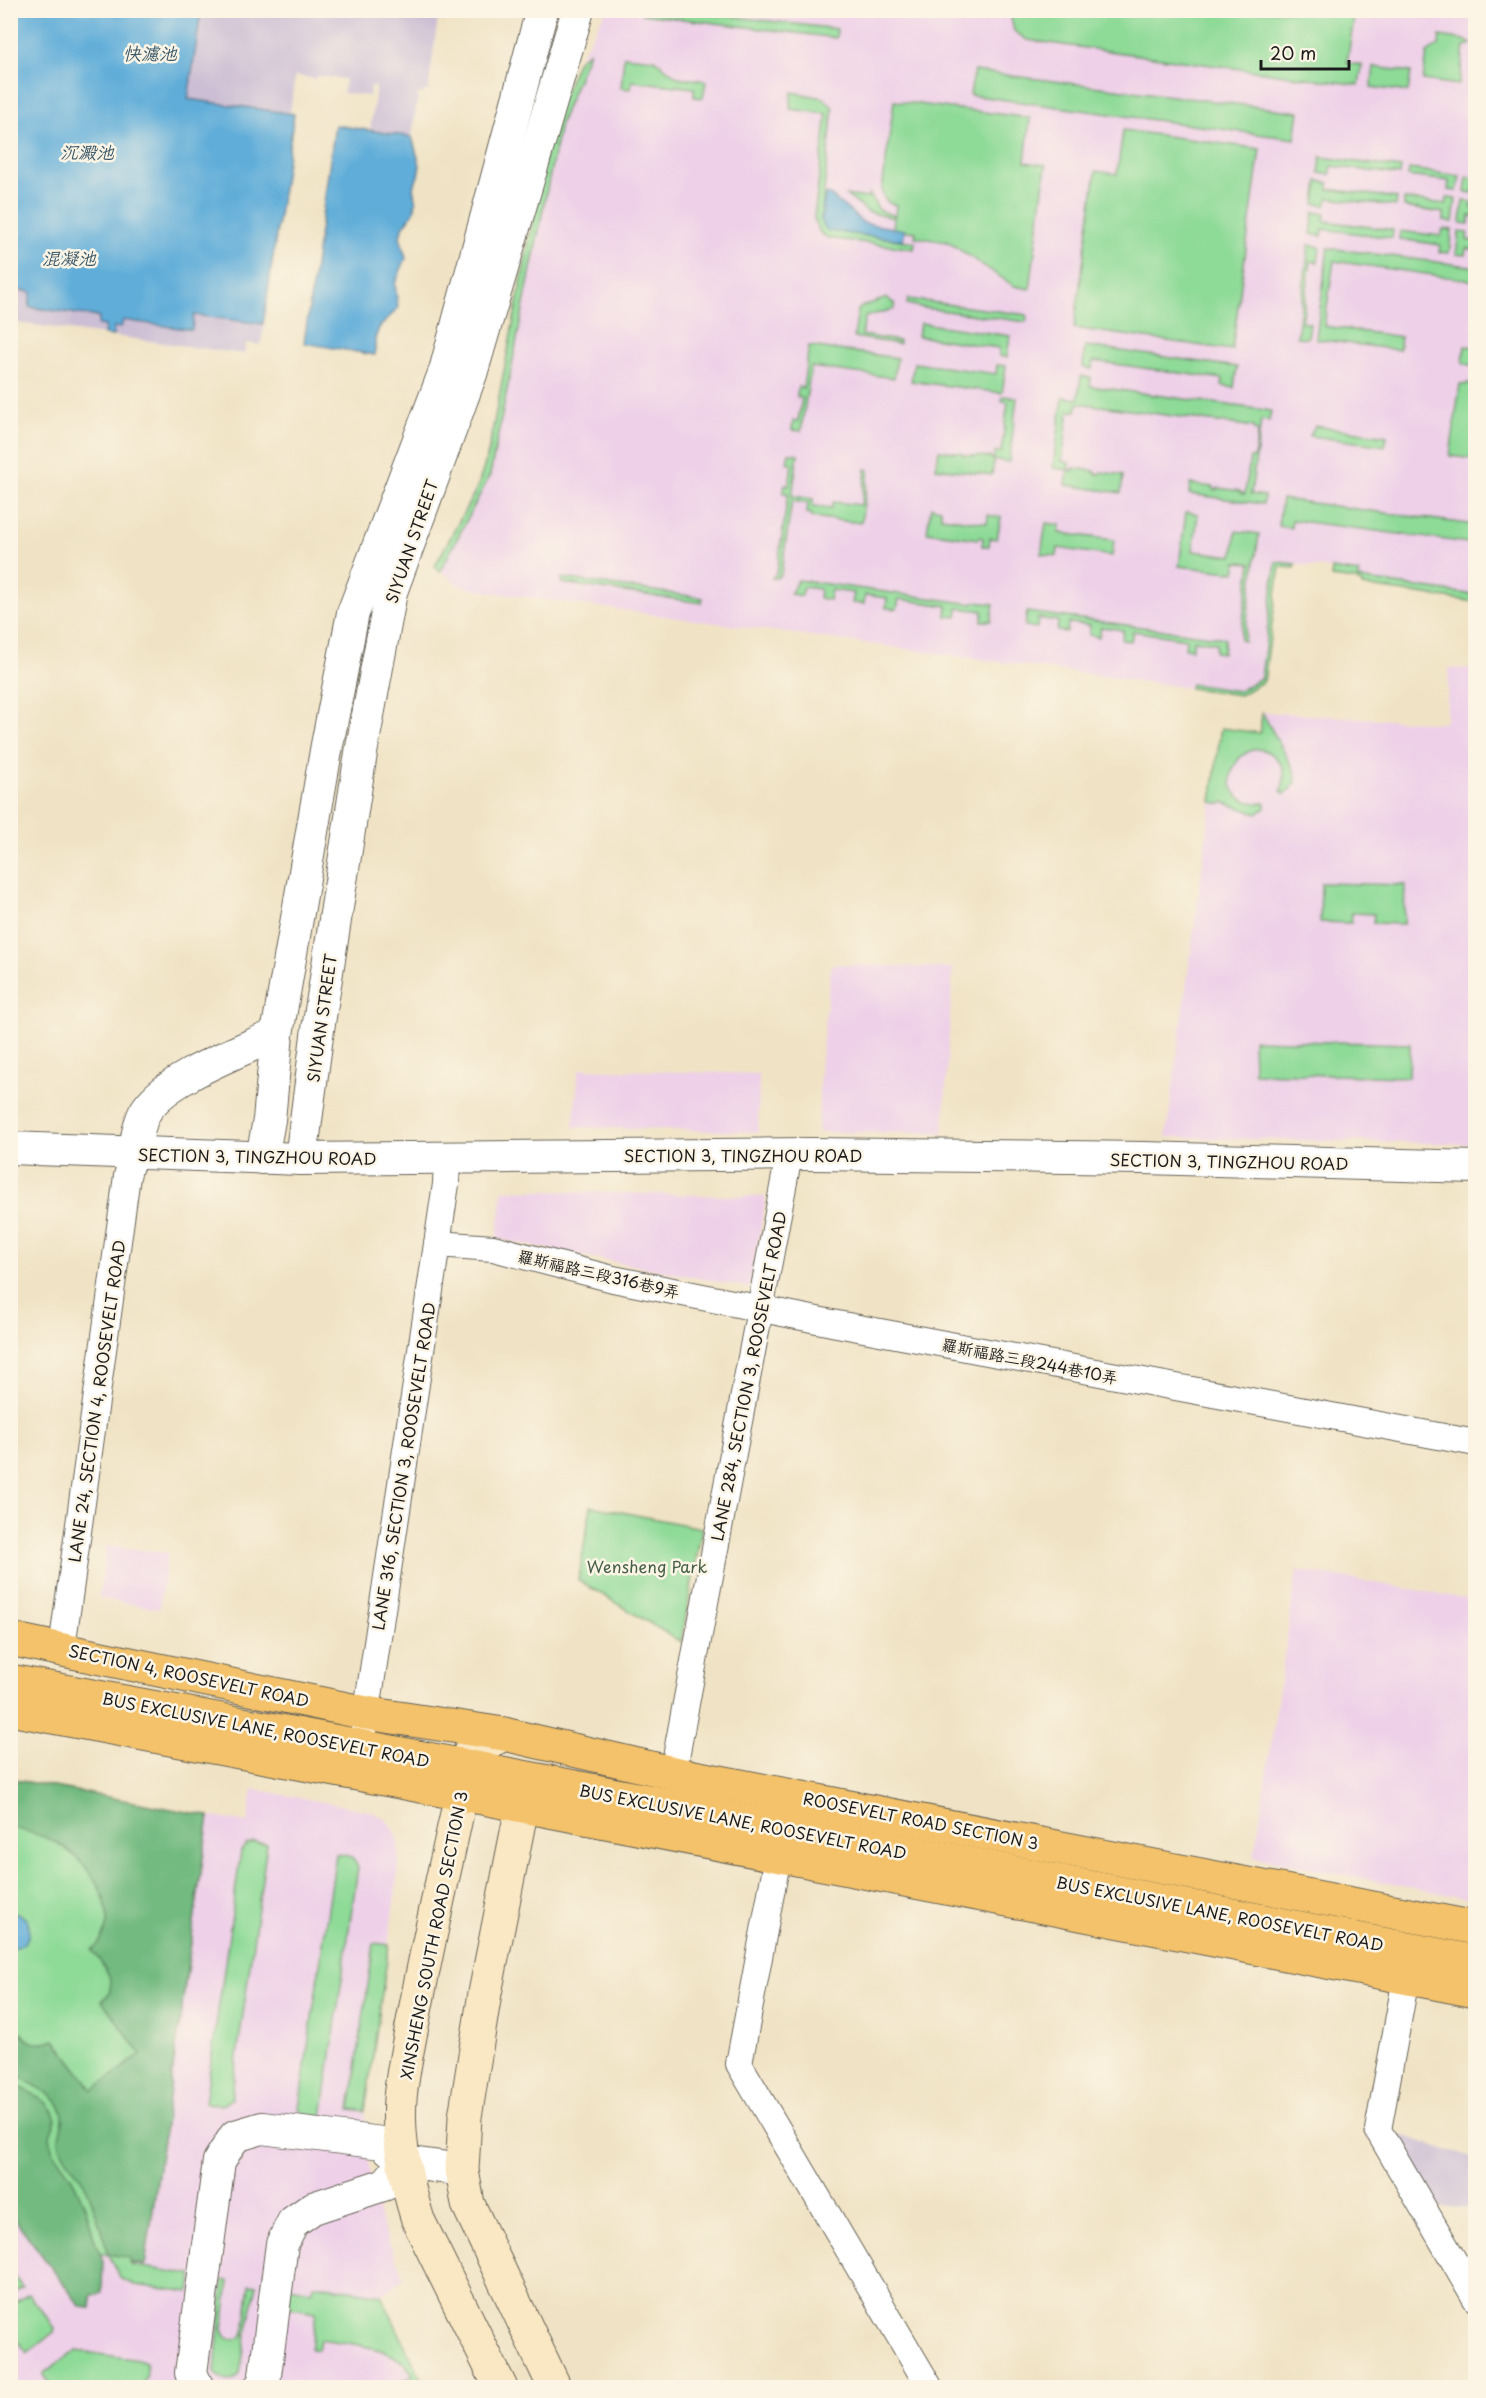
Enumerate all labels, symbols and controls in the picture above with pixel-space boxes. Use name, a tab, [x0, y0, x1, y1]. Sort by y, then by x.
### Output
scale bar	[1261, 33, 1350, 71]
water label: 快濾池	[123, 39, 178, 66]
text: 20 m	[1270, 39, 1316, 66]
water label: 沉澱池	[60, 138, 115, 165]
water label: 混凝池	[42, 244, 97, 271]
street label: SIYUAN STREET	[379, 476, 443, 606]
street label: SIYUAN STREET	[300, 952, 342, 1084]
street label: SECTION 3, TINGZHOU ROAD	[137, 1142, 377, 1170]
street label: SECTION 3, TINGZHOU ROAD	[624, 1143, 862, 1167]
street label: SECTION 3, TINGZHOU ROAD	[1109, 1147, 1349, 1175]
street label: LANE 284, SECTION 3, ROOSEVELT ROAD	[704, 1209, 792, 1543]
street label: LANE 24, SECTION 4, ROOSEVELT ROAD	[61, 1238, 131, 1564]
street label: 羅斯福路三段316巷9弄	[516, 1243, 682, 1303]
street label: LANE 316, SECTION 3, ROOSEVELT ROAD	[365, 1300, 441, 1632]
street label: 羅斯福路三段244巷10弄	[940, 1331, 1120, 1389]
park label: Wensheng Park	[587, 1554, 707, 1578]
street label: SECTION 4, ROOSEVELT ROAD	[66, 1638, 312, 1712]
street label: BUS EXCLUSIVE LANE, ROOSEVELT ROAD	[100, 1685, 432, 1773]
street label: BUS EXCLUSIVE LANE, ROOSEVELT ROAD	[577, 1777, 909, 1865]
street label: ROOSEVELT ROAD SECTION 3	[801, 1785, 1041, 1855]
street label: XINSHENG SOUTH ROAD SECTION 3	[393, 1789, 473, 2081]
street label: BUS EXCLUSIVE LANE, ROOSEVELT ROAD	[1054, 1869, 1386, 1957]

